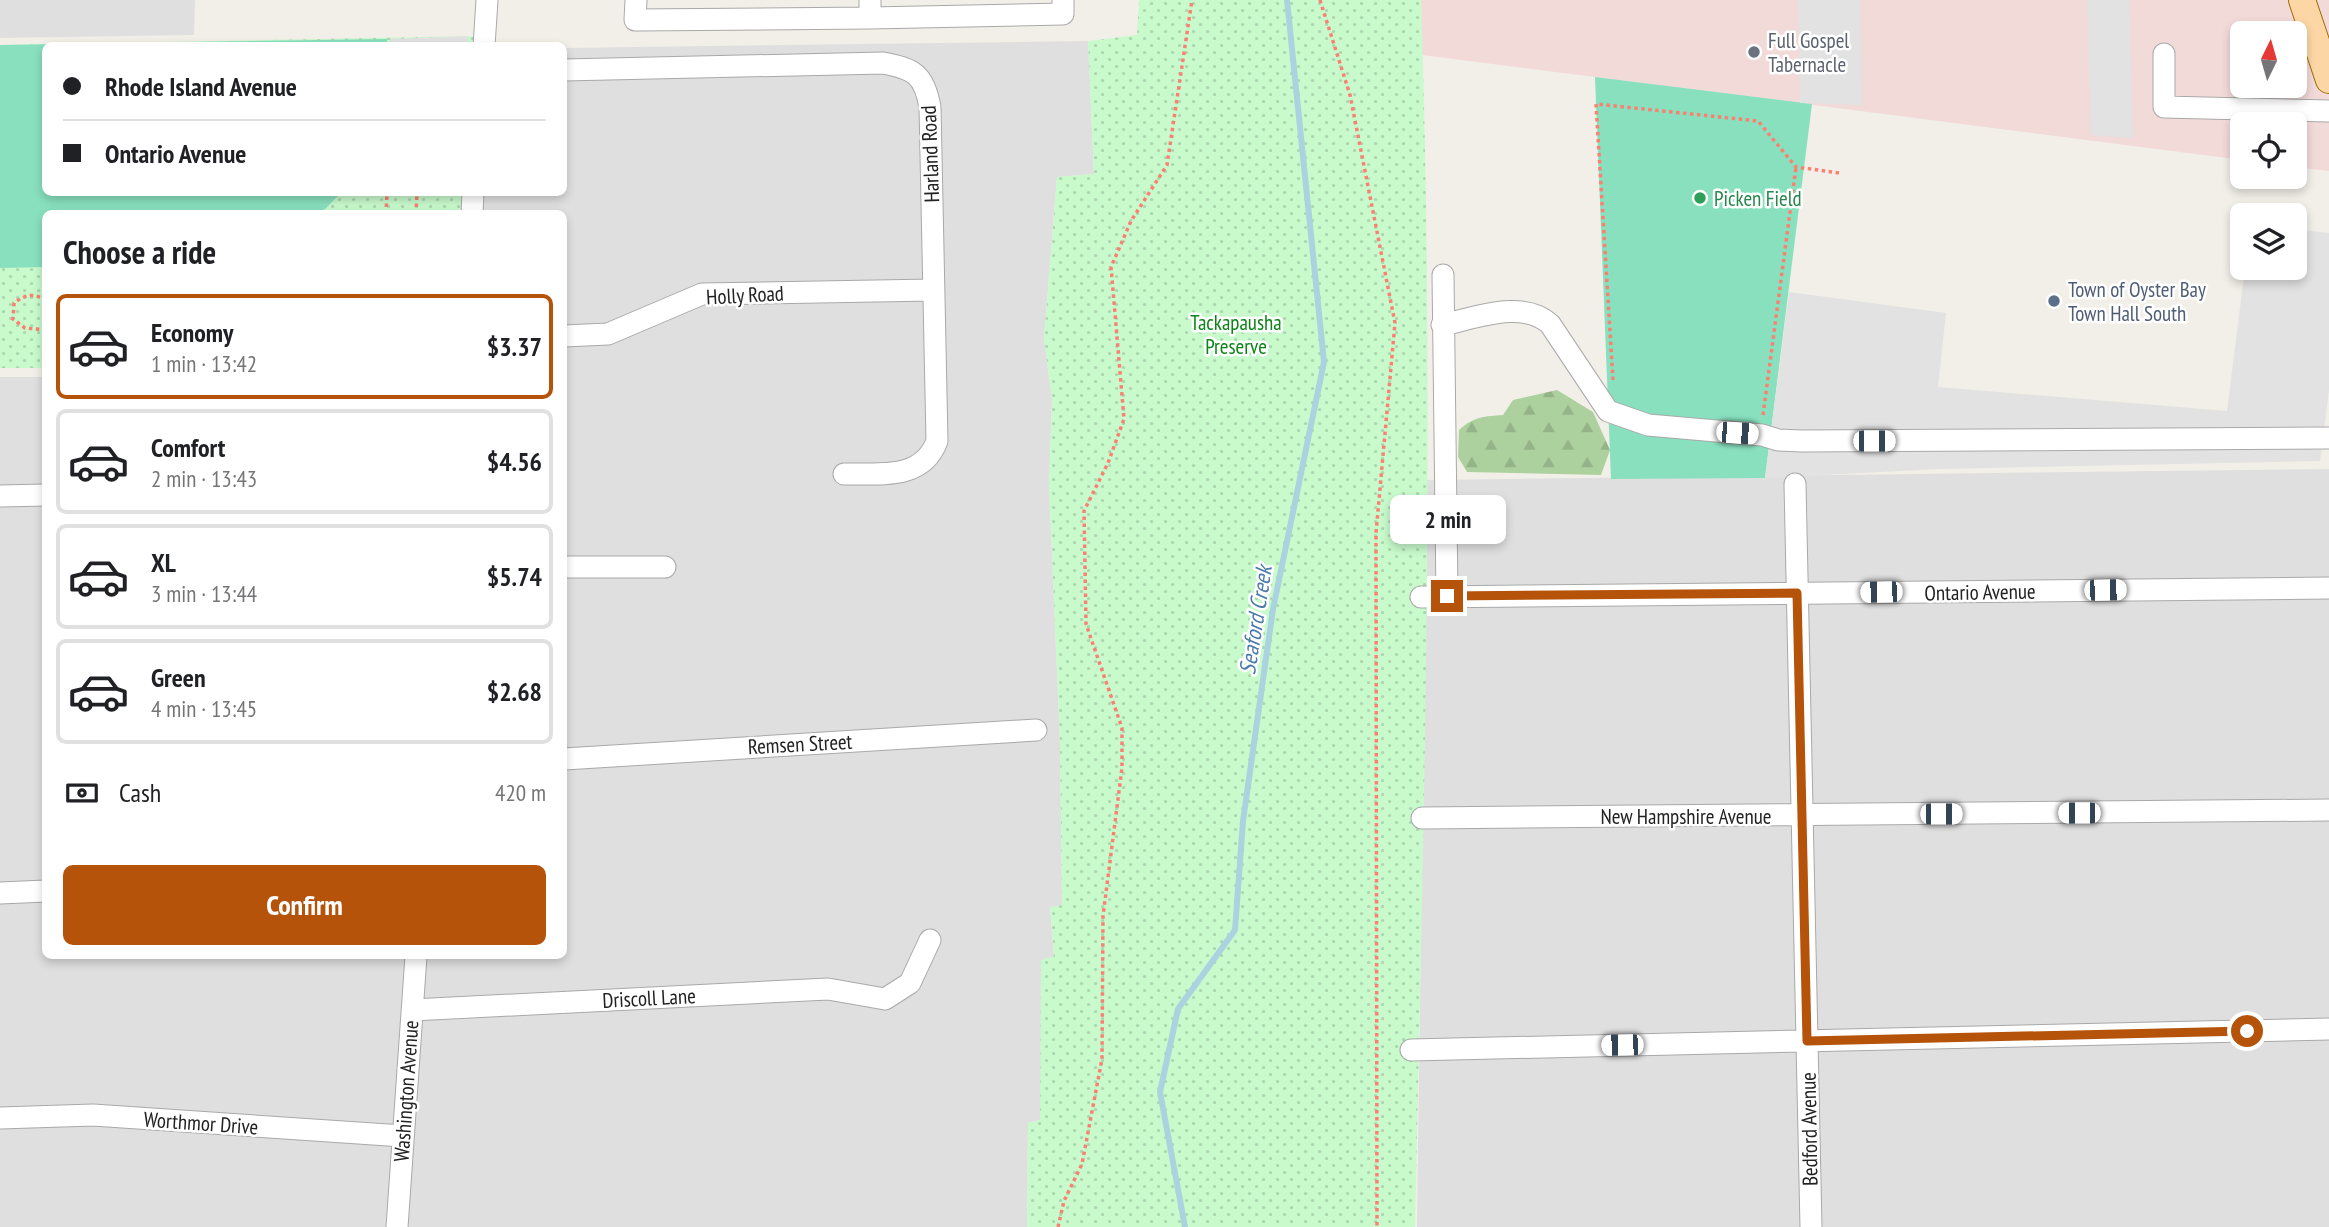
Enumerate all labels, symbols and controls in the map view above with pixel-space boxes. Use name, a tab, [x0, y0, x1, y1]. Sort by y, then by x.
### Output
north arrow	[2230, 21, 2306, 98]
map controls	[2230, 21, 2307, 280]
place label: Full Gospel Tabernacle	[1768, 27, 1849, 78]
marker: Full Gospel Tabernacle	[1746, 44, 1762, 60]
text: Rhode Island Avenue	[105, 70, 297, 103]
street label: Harland Road	[915, 105, 945, 203]
button: locate	[2230, 112, 2307, 189]
text: Ontario Avenue	[105, 137, 246, 170]
place label: Picken Field	[1714, 185, 1802, 212]
marker: Picken Field	[1692, 190, 1708, 206]
button: layers	[2230, 203, 2307, 280]
text: Choose a ride	[63, 231, 216, 273]
place label: Town of Oyster Bay Town Hall South	[2068, 276, 2206, 327]
street label: Holly Road	[706, 279, 784, 311]
marker: Town of Oyster Bay Town Hall South	[2046, 293, 2062, 309]
park label: Tackapausha Preserve	[1190, 309, 1282, 360]
icon: car	[67, 315, 130, 378]
text: Economy	[151, 316, 233, 349]
text: $3.37	[487, 330, 542, 363]
text: 1 min · 13:42	[151, 349, 257, 378]
car	[1716, 421, 1759, 445]
icon: car	[67, 430, 130, 493]
text: Comfort	[151, 431, 225, 464]
car	[1854, 431, 1896, 452]
text: $4.56	[487, 445, 542, 478]
text: 2 min · 13:43	[151, 464, 257, 493]
callout: 2 min	[1389, 494, 1505, 544]
text: 2 min	[1425, 505, 1471, 534]
icon: car	[67, 545, 130, 608]
text: XL	[151, 546, 176, 579]
text: $5.74	[487, 560, 542, 593]
water label: Seaford Creek	[1232, 561, 1278, 676]
street label: Ontario Avenue	[1924, 578, 2036, 606]
text: 3 min · 13:44	[151, 579, 257, 608]
car	[2084, 579, 2127, 601]
route end	[1431, 580, 1463, 612]
car	[1860, 581, 1903, 603]
icon: car	[67, 660, 130, 723]
text: Green	[151, 661, 206, 694]
text: $2.68	[487, 675, 542, 708]
text: 4 min · 13:45	[151, 694, 257, 723]
street label: Remsen Street	[747, 728, 853, 760]
icon: cash	[63, 774, 101, 812]
text: Cash	[119, 776, 161, 809]
text: 420 m	[495, 778, 546, 807]
street label: New Hampshire Avenue	[1600, 803, 1772, 830]
car	[2059, 803, 2101, 824]
car	[1921, 804, 1963, 825]
button: Confirm	[63, 865, 546, 945]
street label: Driscoll Lane	[602, 982, 696, 1014]
route start	[2231, 1015, 2263, 1047]
street label: Washington Avenue	[388, 1019, 424, 1163]
car	[1601, 1034, 1644, 1056]
street label: Bedford Avenue	[1795, 1072, 1823, 1186]
street label: Worthmor Drive	[143, 1106, 259, 1140]

